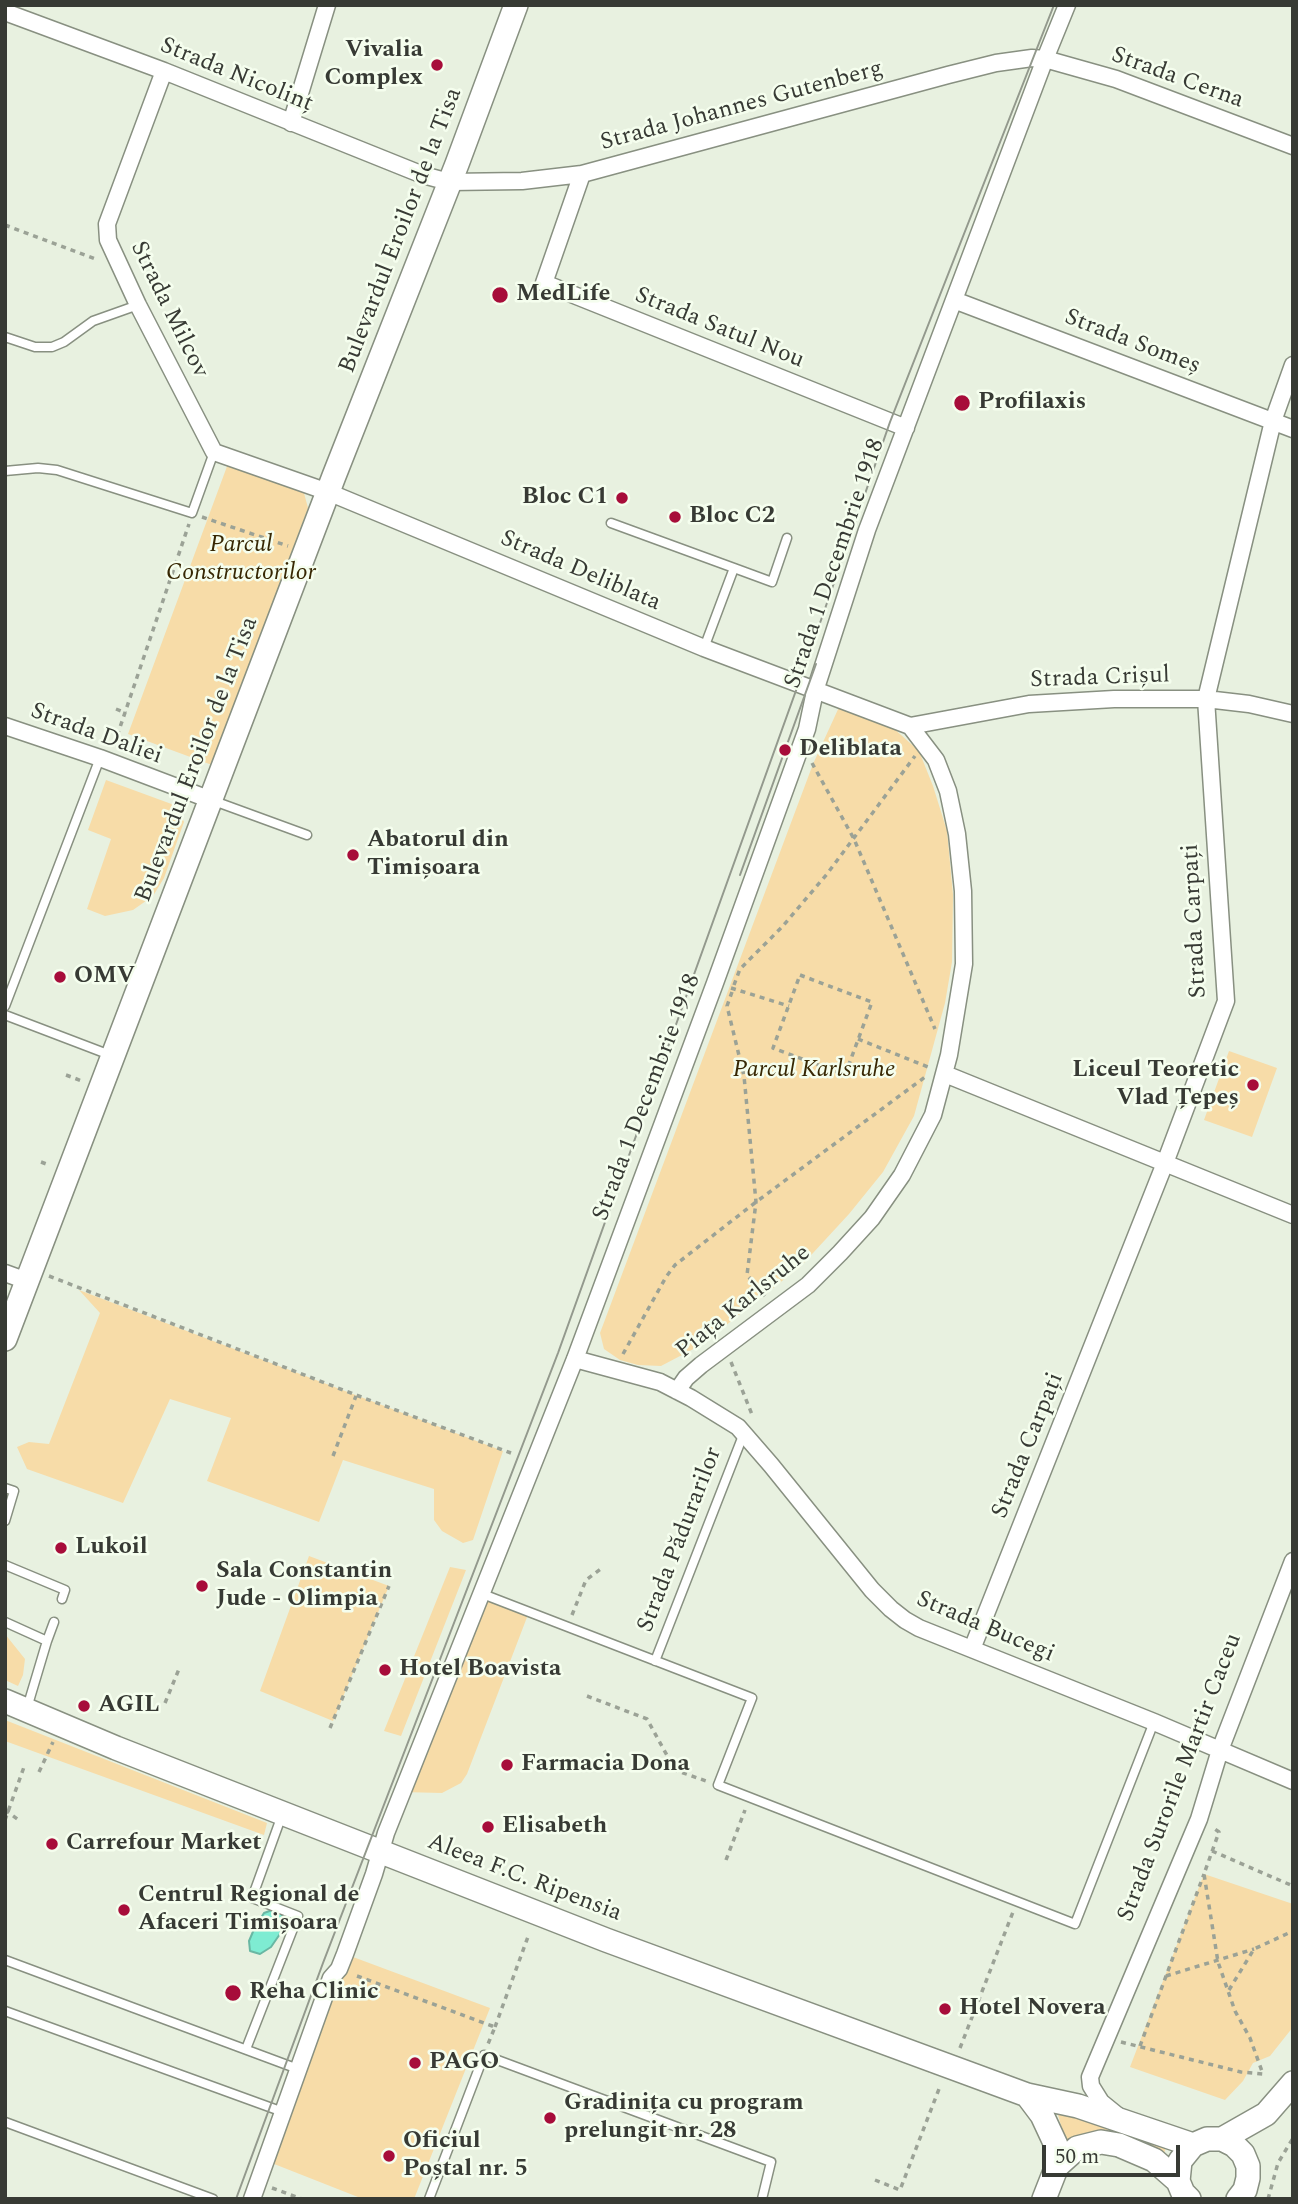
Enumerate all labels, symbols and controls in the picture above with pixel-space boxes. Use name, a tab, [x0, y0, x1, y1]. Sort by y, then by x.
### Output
street label: Strada Nicolinț	[155, 32, 317, 120]
place label: Vivalia Complex	[324, 37, 423, 93]
street label: Strada Cerna	[1107, 42, 1247, 116]
street label: Strada Johannes Gutenberg	[598, 55, 886, 159]
marker: Vivalia Complex	[429, 57, 445, 73]
street label: Bulevardul Eroilor de la Tisa	[334, 84, 470, 378]
street label: Strada Milcov	[123, 237, 213, 383]
place label: MedLife	[516, 281, 610, 309]
street label: Strada Satul Nou	[630, 282, 808, 376]
marker: MedLife	[490, 285, 510, 305]
street label: Strada Someș	[1060, 304, 1204, 382]
place label: Profilaxis	[978, 389, 1086, 417]
marker: Profilaxis	[952, 393, 972, 413]
street label: Strada 1 Decembrie 1918	[780, 435, 892, 693]
place label: Bloc C1	[522, 484, 608, 512]
marker: Bloc C1	[614, 490, 630, 506]
place label: Bloc C2	[689, 503, 775, 531]
marker: Bloc C2	[667, 509, 683, 525]
street label: Strada Deliblata	[495, 525, 665, 619]
park label: Parcul Constructorilor	[166, 532, 316, 588]
street label: Bulevardul Eroilor de la Tisa	[130, 613, 266, 907]
street label: Strada Crișul	[1030, 662, 1170, 696]
street label: Strada Daliei	[26, 698, 166, 772]
place label: Deliblata	[799, 736, 902, 764]
marker: Deliblata	[777, 742, 793, 758]
place label: Abatorul din Timișoara	[367, 827, 509, 883]
street label: Strada Carpați	[1178, 843, 1214, 999]
marker: Abatorul din Timișoara	[345, 847, 361, 863]
place label: OMV	[74, 963, 135, 991]
marker: OMV	[52, 969, 68, 985]
street label: Strada 1 Decembrie 1918	[588, 970, 708, 1226]
park label: Parcul Karlsruhe	[733, 1057, 895, 1085]
place label: Liceul Teoretic Vlad Țepeș	[1072, 1057, 1239, 1113]
marker: Liceul Teoretic Vlad Țepeș	[1245, 1077, 1261, 1093]
street label: Piața Karlsruhe	[671, 1240, 817, 1366]
street label: Strada Carpați	[987, 1369, 1071, 1523]
street label: Strada Pădurarilor	[632, 1443, 730, 1637]
place label: Lukoil	[75, 1534, 148, 1562]
marker: Lukoil	[53, 1540, 69, 1556]
place label: Sala Constantin Jude - Olimpia	[216, 1558, 392, 1614]
marker: Sala Constantin Jude - Olimpia	[194, 1578, 210, 1594]
street label: Strada Bucegi	[912, 1586, 1058, 1670]
street label: Strada Surorile Martir Caceu	[1113, 1630, 1249, 1926]
place label: Hotel Boavista	[399, 1656, 561, 1684]
marker: Hotel Boavista	[377, 1662, 393, 1678]
place label: AGIL	[98, 1692, 160, 1720]
marker: AGIL	[76, 1698, 92, 1714]
place label: Farmacia Dona	[521, 1751, 690, 1779]
marker: Farmacia Dona	[499, 1757, 515, 1773]
place label: Elisabeth	[502, 1813, 607, 1841]
marker: Elisabeth	[480, 1819, 496, 1835]
street label: Aleea F.C. Ripensia	[423, 1829, 625, 1929]
place label: Carrefour Market	[66, 1830, 262, 1858]
marker: Carrefour Market	[44, 1836, 60, 1852]
place label: Centrul Regional de Afaceri Timișoara	[138, 1882, 359, 1938]
marker: Centrul Regional de Afaceri Timișoara	[116, 1902, 132, 1918]
place label: Reha Clinic	[249, 1979, 379, 2007]
marker: Reha Clinic	[223, 1983, 243, 2003]
place label: Hotel Novera	[959, 1995, 1106, 2023]
marker: Hotel Novera	[937, 2001, 953, 2017]
place label: PAGO	[429, 2049, 499, 2077]
marker: PAGO	[407, 2055, 423, 2071]
place label: Gradinița cu program prelungit nr. 28	[564, 2090, 804, 2146]
marker: Gradinița cu program prelungit nr. 28	[542, 2110, 558, 2126]
place label: Oficiul Poștal nr. 5	[403, 2128, 528, 2184]
scale bar	[1046, 2130, 1184, 2174]
text: 50 m	[1055, 2141, 1099, 2173]
marker: Oficiul Poștal nr. 5	[381, 2148, 397, 2164]

